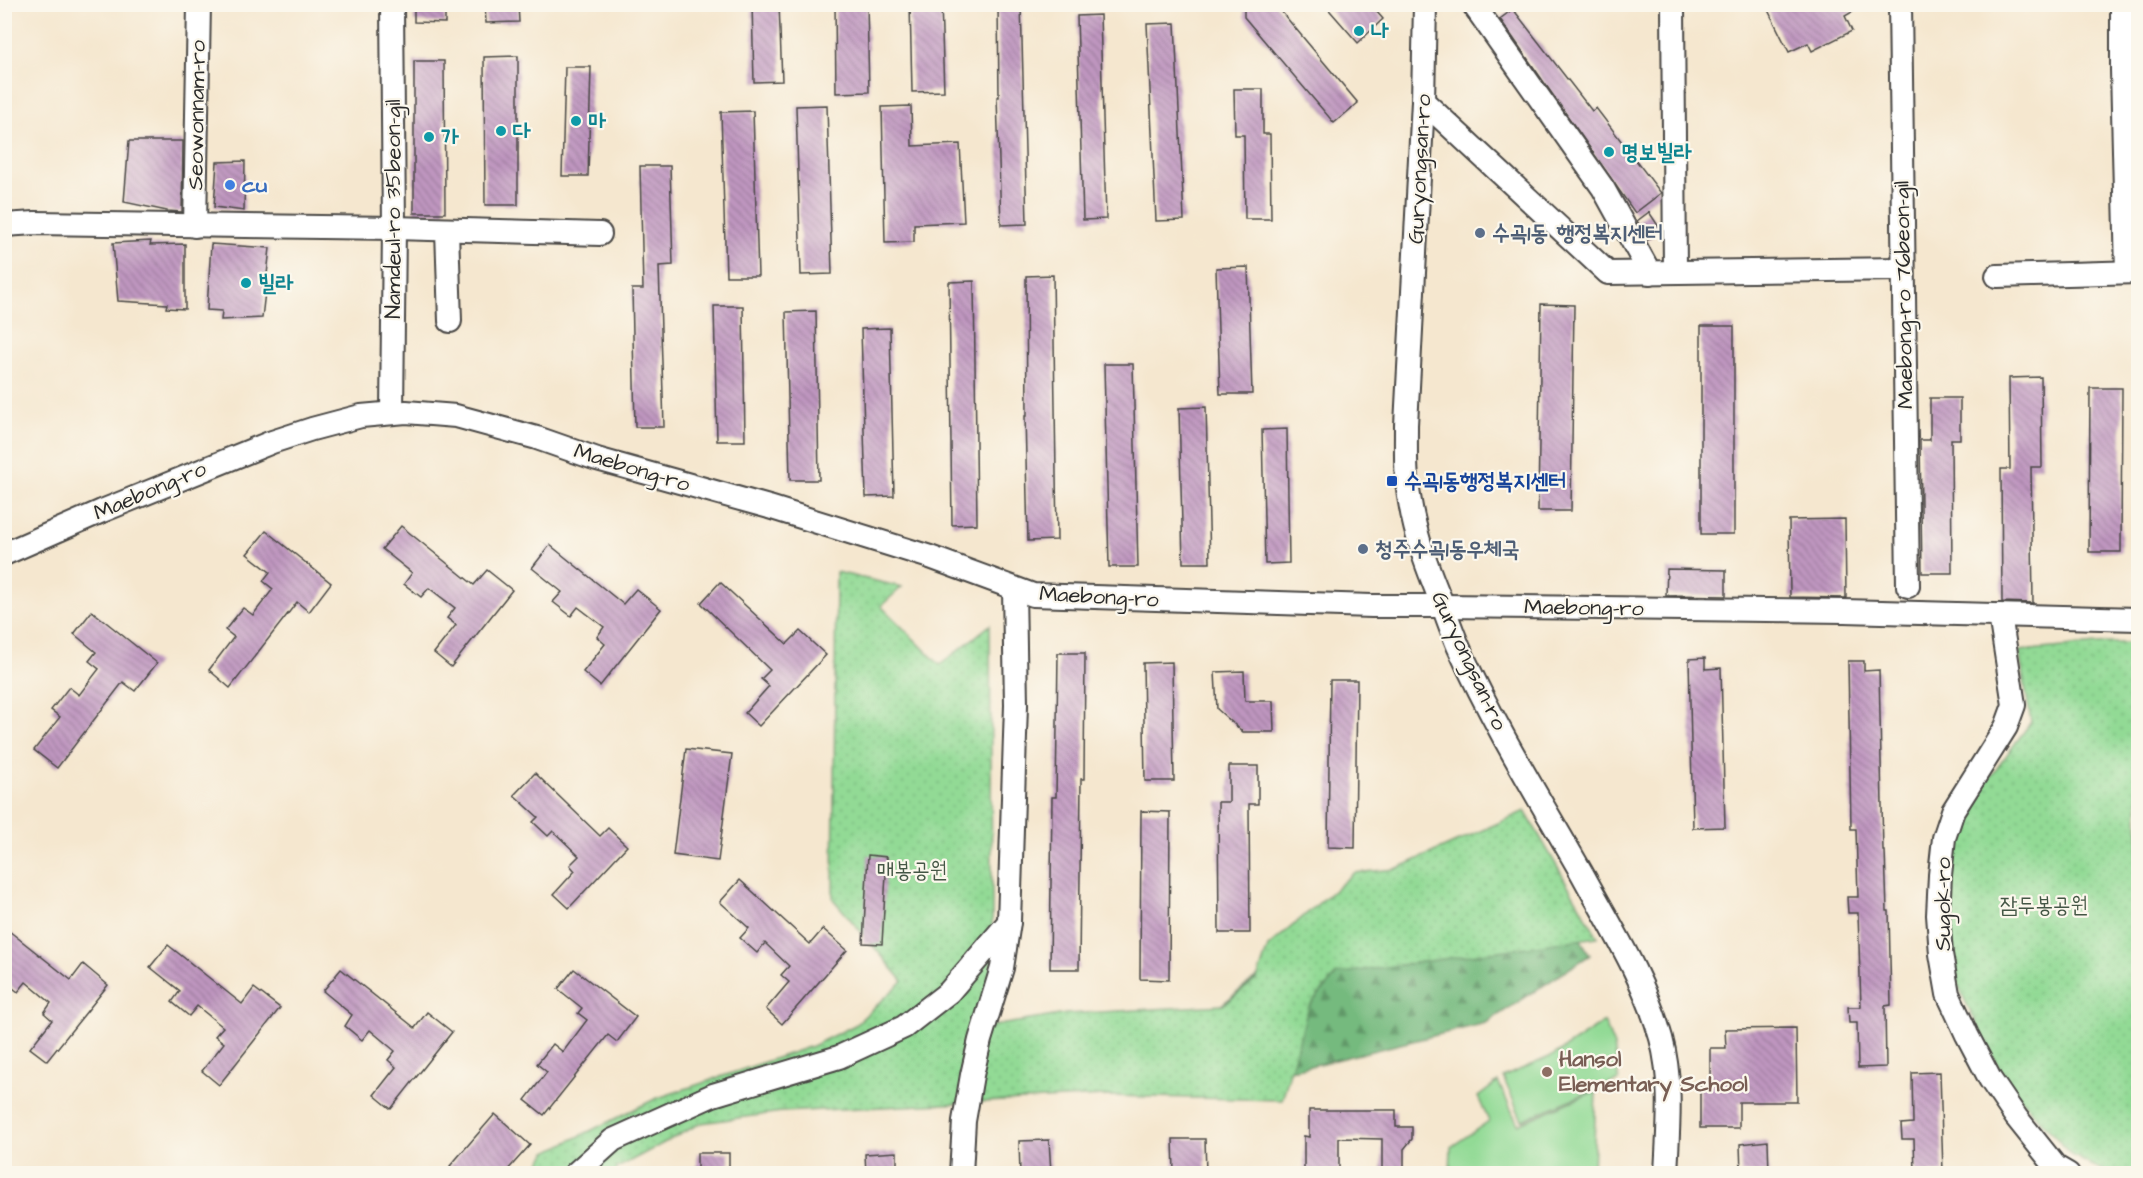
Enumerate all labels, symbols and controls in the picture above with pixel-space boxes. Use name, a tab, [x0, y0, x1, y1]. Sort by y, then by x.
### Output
place label: 나	[1371, 16, 1389, 47]
marker: 나	[1352, 24, 1366, 38]
street label: Seowonnam-ro	[180, 39, 214, 190]
street label: Guryongsan-ro	[1401, 93, 1440, 245]
street label: Namdeul-ro 35beon-gil	[378, 99, 410, 319]
place label: 마	[588, 106, 607, 137]
marker: 마	[569, 114, 583, 128]
place label: 다	[513, 116, 531, 147]
place label: 가	[441, 122, 459, 153]
marker: 다	[494, 124, 508, 138]
marker: 가	[422, 130, 436, 144]
place label: 명보빌라	[1621, 137, 1692, 168]
marker: 명보빌라	[1602, 145, 1616, 159]
place label: cu	[242, 170, 267, 201]
marker: cu	[223, 178, 237, 192]
street label: Maebong-ro 76beon-gil	[1887, 181, 1922, 409]
place label: 수곡1동 행정복지센터	[1492, 218, 1663, 249]
marker: 수곡1동 행정복지센터	[1473, 226, 1487, 240]
place label: 빌라	[258, 268, 294, 299]
marker: 빌라	[239, 276, 253, 290]
street label: Maebong-ro	[570, 436, 694, 501]
street label: Maebong-ro	[89, 453, 212, 530]
place label: 수곡1동행정복지센터	[1404, 466, 1566, 497]
marker: 수곡1동행정복지센터	[1385, 474, 1399, 488]
place label: 청주수곡1동우체국	[1375, 534, 1519, 565]
marker: 청주수곡1동우체국	[1356, 542, 1370, 556]
street label: Maebong-ro	[1038, 578, 1160, 617]
street label: Guryongsan-ro	[1422, 587, 1515, 736]
street label: Maebong-ro	[1524, 591, 1645, 626]
park label: 매봉공원	[877, 855, 947, 886]
street label: Sugok-ro	[1928, 856, 1960, 951]
park label: 잠두봉공원	[2000, 890, 2088, 921]
place label: Hansol Elementary School	[1559, 1044, 1748, 1102]
marker: Hansol Elementary School	[1540, 1065, 1554, 1079]

